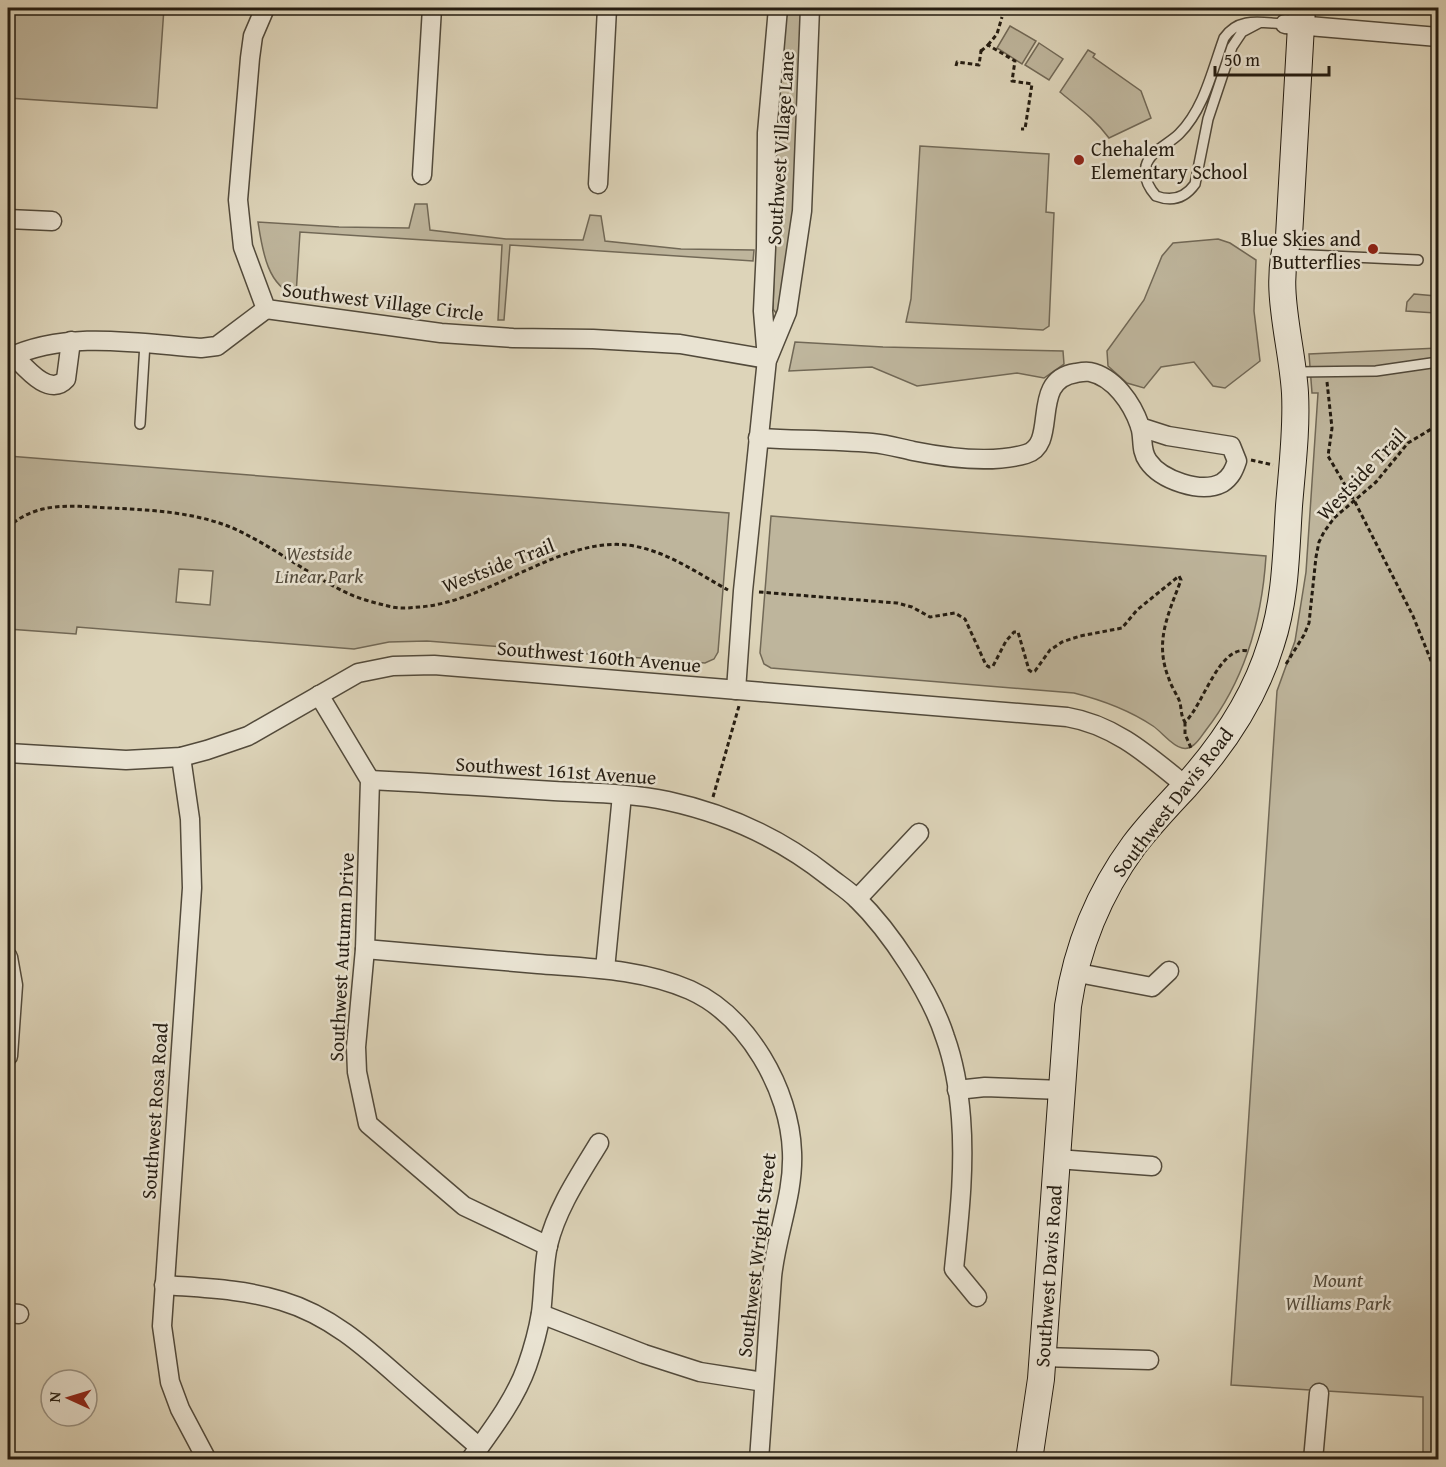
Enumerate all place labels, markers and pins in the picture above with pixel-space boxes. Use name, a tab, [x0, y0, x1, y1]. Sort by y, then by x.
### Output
place label: Chehalem Elementary School	[1091, 134, 1248, 186]
marker: Chehalem Elementary School	[1072, 153, 1086, 167]
place label: Blue Skies and Butterflies	[1241, 224, 1361, 276]
marker: Blue Skies and Butterflies	[1366, 242, 1380, 256]

